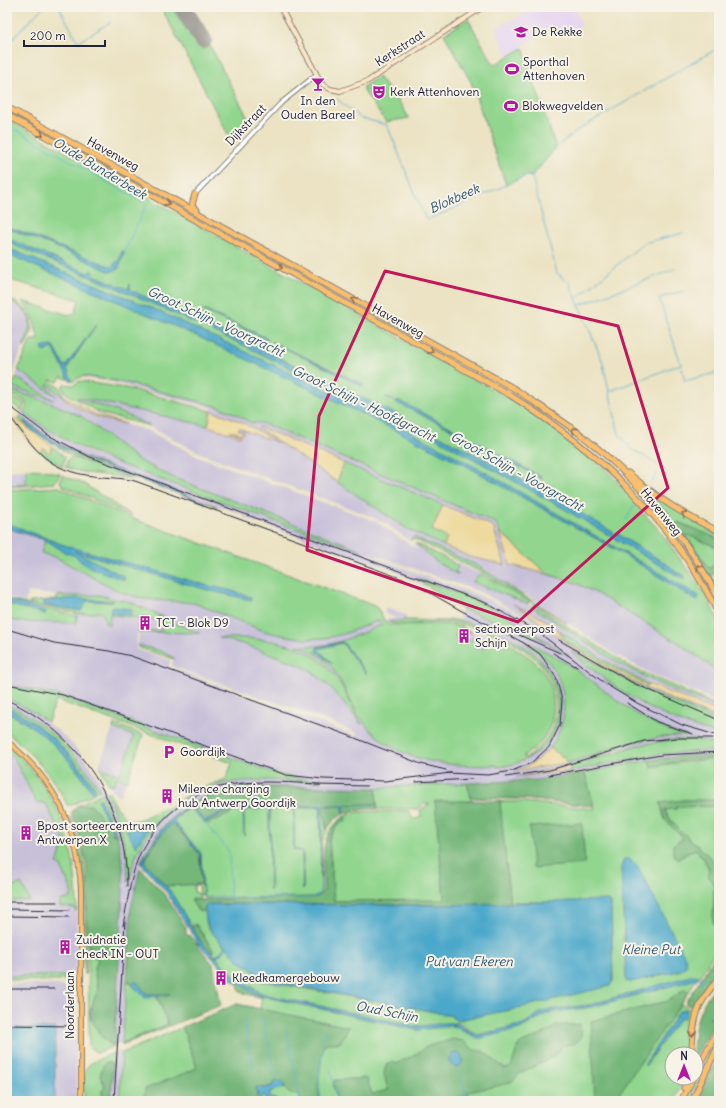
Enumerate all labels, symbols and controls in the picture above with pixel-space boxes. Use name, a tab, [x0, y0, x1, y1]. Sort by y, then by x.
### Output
scale bar	[24, 22, 105, 48]
school or university icon: De Rekke	[513, 24, 529, 40]
place label: De Rekke	[532, 24, 582, 39]
street label: Kerkstraat	[372, 26, 428, 69]
text: 200 m	[30, 28, 66, 43]
place label: Sporthal Attenhoven	[523, 54, 585, 83]
sports icon: Sporthal Attenhoven	[504, 61, 520, 77]
bar icon: In den Ouden Bareel	[310, 76, 326, 92]
theatre icon: Kerk Attenhoven	[371, 84, 387, 100]
place label: Kerk Attenhoven	[390, 84, 479, 99]
place label: In den Ouden Bareel	[281, 93, 355, 122]
sports icon: Blokwegvelden	[503, 98, 519, 114]
place label: Blokwegvelden	[522, 98, 603, 113]
street label: Dijkstraat	[222, 101, 269, 149]
one-way arrow	[37, 129, 44, 136]
street label: Havenweg	[85, 133, 142, 174]
water label: Oude Bunderbeek	[50, 134, 151, 204]
water label: Blokbeek	[426, 179, 483, 217]
one-way arrow	[163, 199, 170, 206]
one-way arrow	[276, 263, 283, 270]
water label: Groot Schijn - Voorgracht	[145, 282, 288, 361]
one-way arrow	[351, 297, 358, 305]
street label: Havenweg	[370, 300, 427, 341]
one-way arrow	[427, 346, 434, 353]
water label: Groot Schijn - Hoofdgracht	[290, 361, 439, 446]
water label: Groot Schijn - Voorgracht	[448, 428, 587, 516]
one-way arrow	[572, 428, 579, 435]
street label: Havenweg	[638, 485, 685, 539]
one-way arrow	[681, 512, 688, 519]
one-way arrow	[696, 564, 704, 571]
building icon: TCT - Blok D9	[137, 615, 153, 631]
place label: TCT - Blok D9	[156, 615, 229, 630]
place label: sectioneerpost Schijn	[475, 621, 554, 650]
building icon: sectioneerpost Schijn	[456, 628, 472, 644]
parking icon: Goordijk	[161, 744, 177, 760]
place label: Goordijk	[180, 744, 225, 759]
place label: Milence charging hub Antwerp Goordijk	[178, 781, 296, 810]
building icon: Milence charging hub Antwerp Goordijk	[159, 788, 175, 804]
place label: Bpost sorteercentrum Antwerpen X	[37, 818, 156, 847]
building icon: Bpost sorteercentrum Antwerpen X	[18, 825, 34, 841]
place label: Zuidnatie check IN - OUT	[76, 932, 159, 961]
building icon: Zuidnatie check IN - OUT	[57, 939, 73, 955]
water label: Kleine Put	[622, 941, 682, 958]
water label: Put van Ekeren	[425, 953, 513, 970]
building icon: Kleedkamergebouw	[213, 970, 229, 986]
place label: Kleedkamergebouw	[232, 970, 340, 985]
street label: Noorderlaan	[62, 971, 77, 1039]
water label: Oud Schijn	[354, 997, 420, 1026]
one-way arrow	[688, 1031, 697, 1037]
north arrow	[664, 1046, 704, 1086]
text: N	[680, 1049, 688, 1063]

